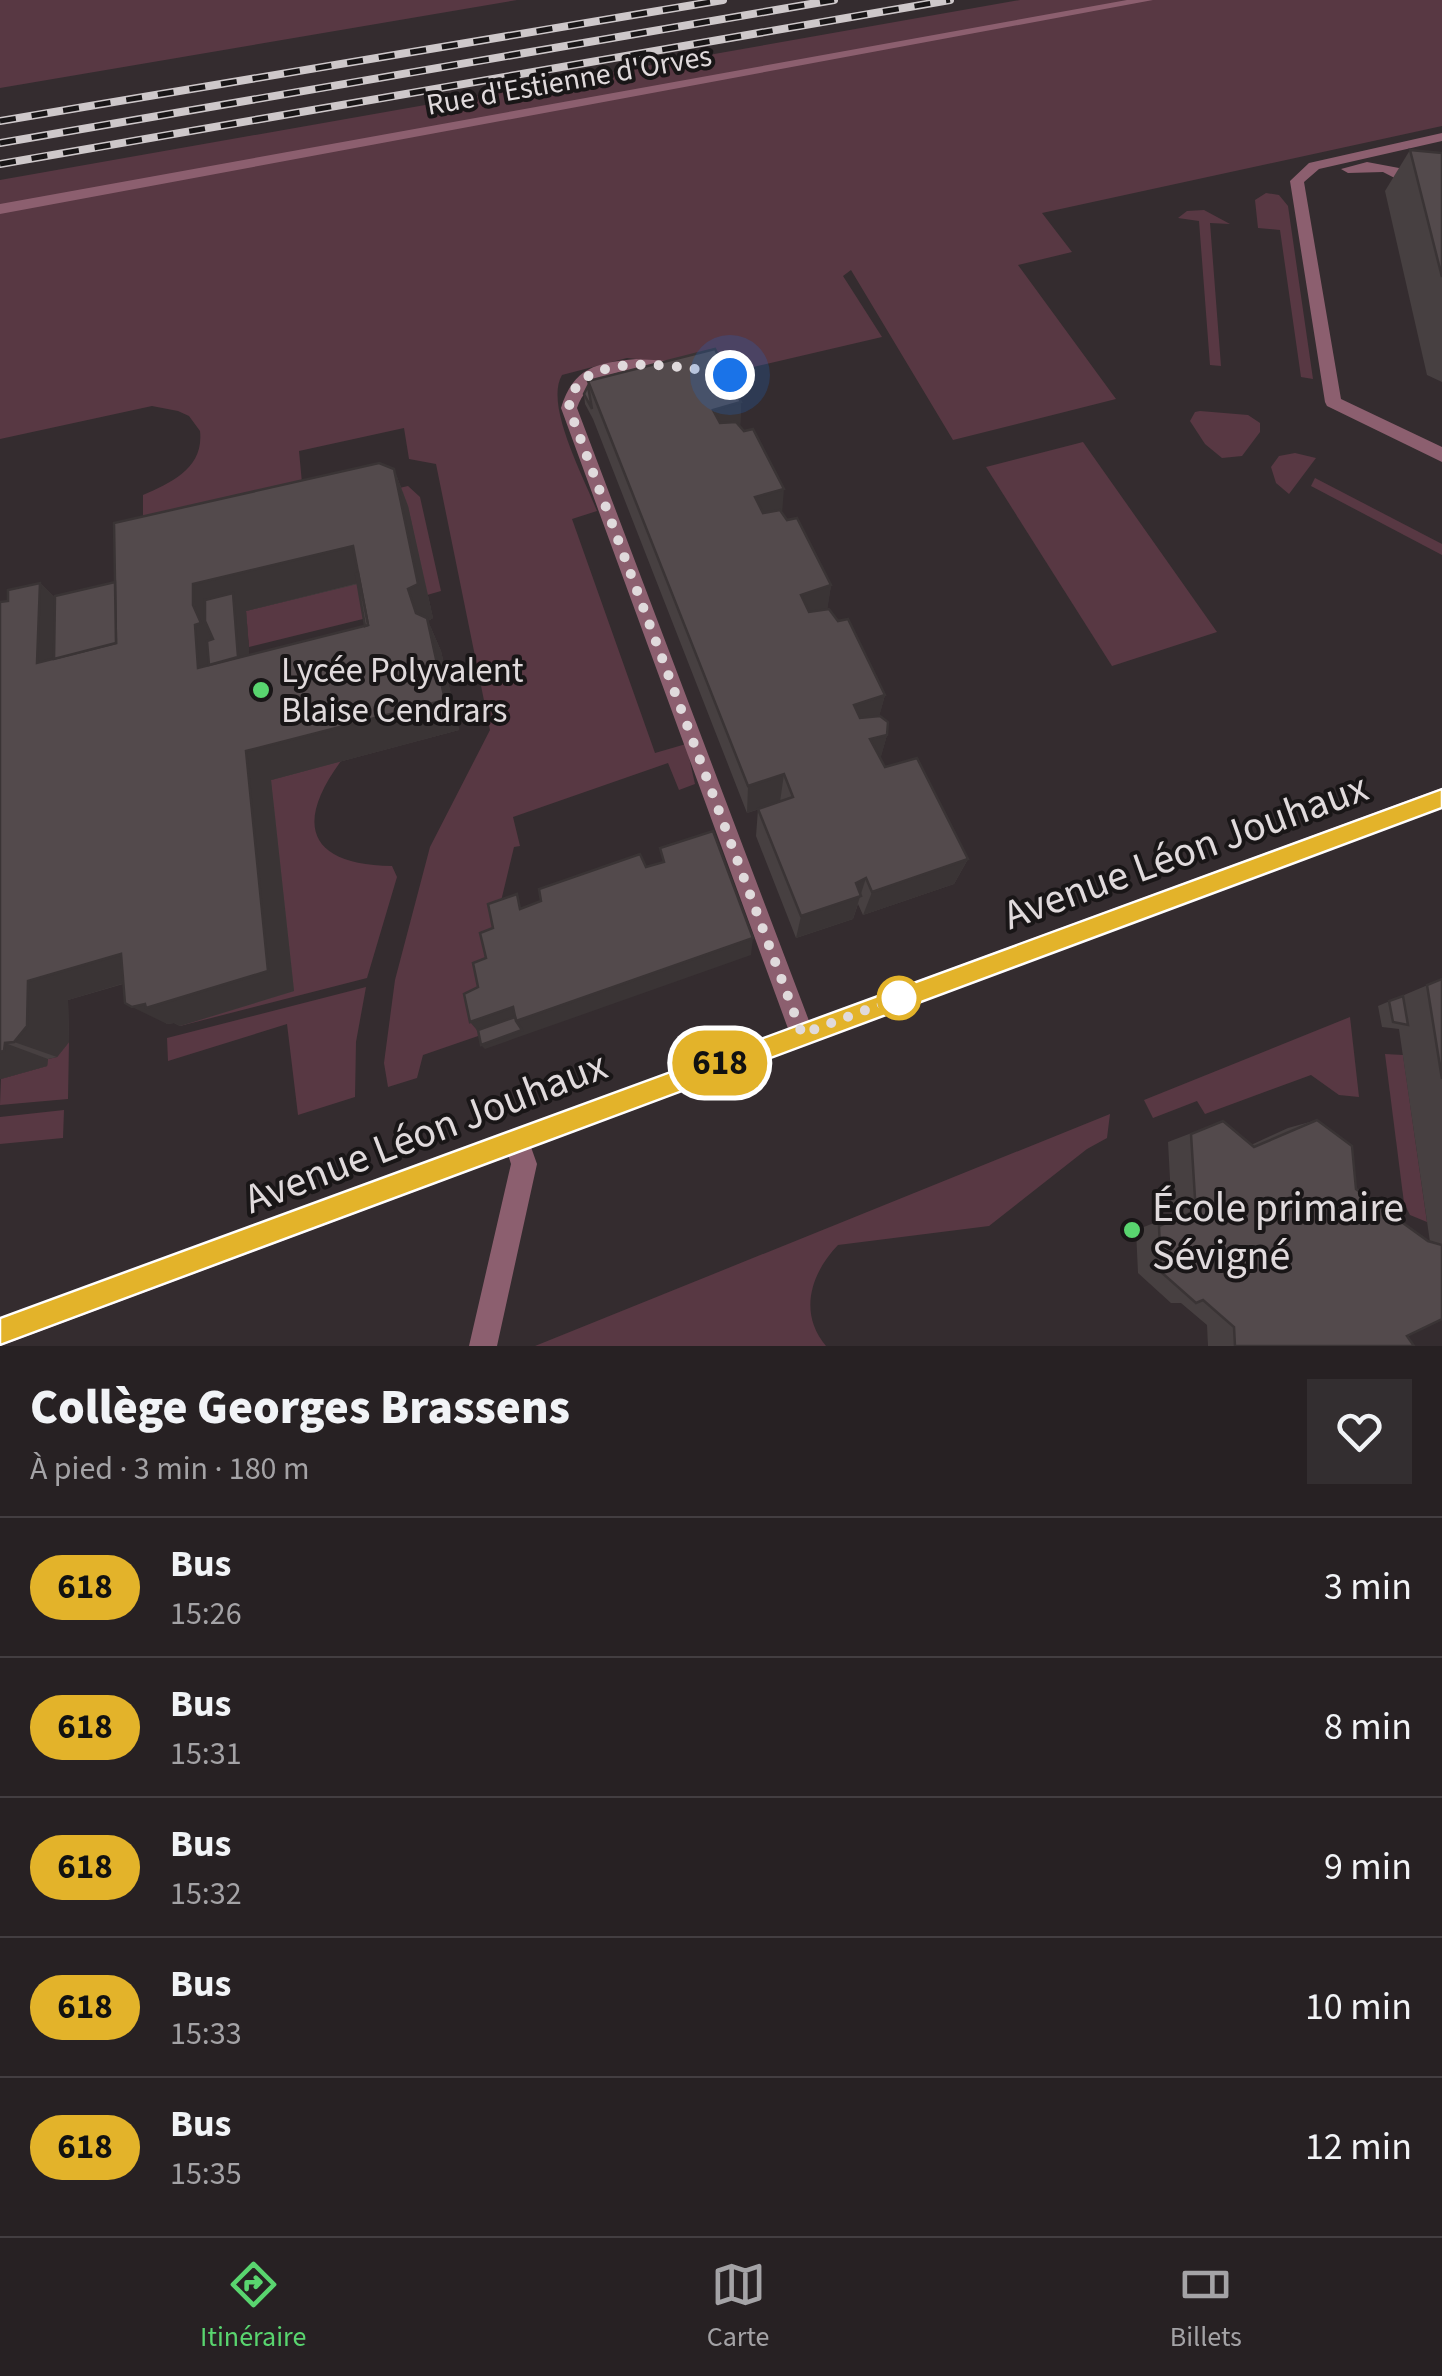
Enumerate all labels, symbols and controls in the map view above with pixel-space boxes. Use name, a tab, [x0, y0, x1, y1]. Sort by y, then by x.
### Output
street label: Rue d'Estienne d'Orves	[423, 34, 715, 127]
your location	[705, 350, 755, 400]
place label: Lycée Polyvalent Blaise Cendrars	[281, 646, 524, 736]
marker: Lycée Polyvalent Blaise Cendrars	[250, 679, 272, 701]
street label: Avenue Léon Jouhaux	[995, 758, 1377, 946]
unlabelled marker	[878, 977, 920, 1019]
line badge: 618	[662, 1030, 778, 1096]
street label: Avenue Léon Jouhaux	[236, 1036, 616, 1230]
text: 618	[692, 1038, 748, 1088]
place label: École primaire Sévigné	[1152, 1178, 1404, 1286]
marker: École primaire Sévigné	[1121, 1219, 1143, 1241]
text: Collège Georges Brassens	[30, 1374, 570, 1442]
button: heart	[1307, 1379, 1412, 1484]
text: À pied · 3 min · 180 m	[30, 1446, 309, 1492]
text: Bus	[170, 1537, 231, 1591]
text: 3 min	[1324, 1560, 1412, 1614]
text: 618	[57, 1562, 113, 1612]
text: 15:26	[170, 1591, 242, 1637]
text: Bus	[170, 1677, 231, 1731]
text: 8 min	[1324, 1700, 1412, 1754]
text: 618	[57, 1702, 113, 1752]
text: 15:31	[170, 1731, 242, 1777]
text: Bus	[170, 1817, 231, 1871]
text: 9 min	[1324, 1840, 1412, 1894]
text: 618	[57, 1842, 113, 1892]
text: 15:32	[170, 1871, 242, 1917]
text: Bus	[170, 1957, 231, 2011]
text: 10 min	[1305, 1980, 1412, 2034]
text: 618	[57, 1982, 113, 2032]
text: 15:33	[170, 2011, 242, 2057]
text: Bus	[170, 2097, 231, 2151]
text: 12 min	[1305, 2120, 1412, 2174]
text: 618	[57, 2122, 113, 2172]
text: 15:35	[170, 2151, 242, 2197]
tab: Itinéraire	[200, 2257, 306, 2357]
tab: Carte	[707, 2257, 769, 2357]
tab: Billets	[1170, 2257, 1242, 2357]

